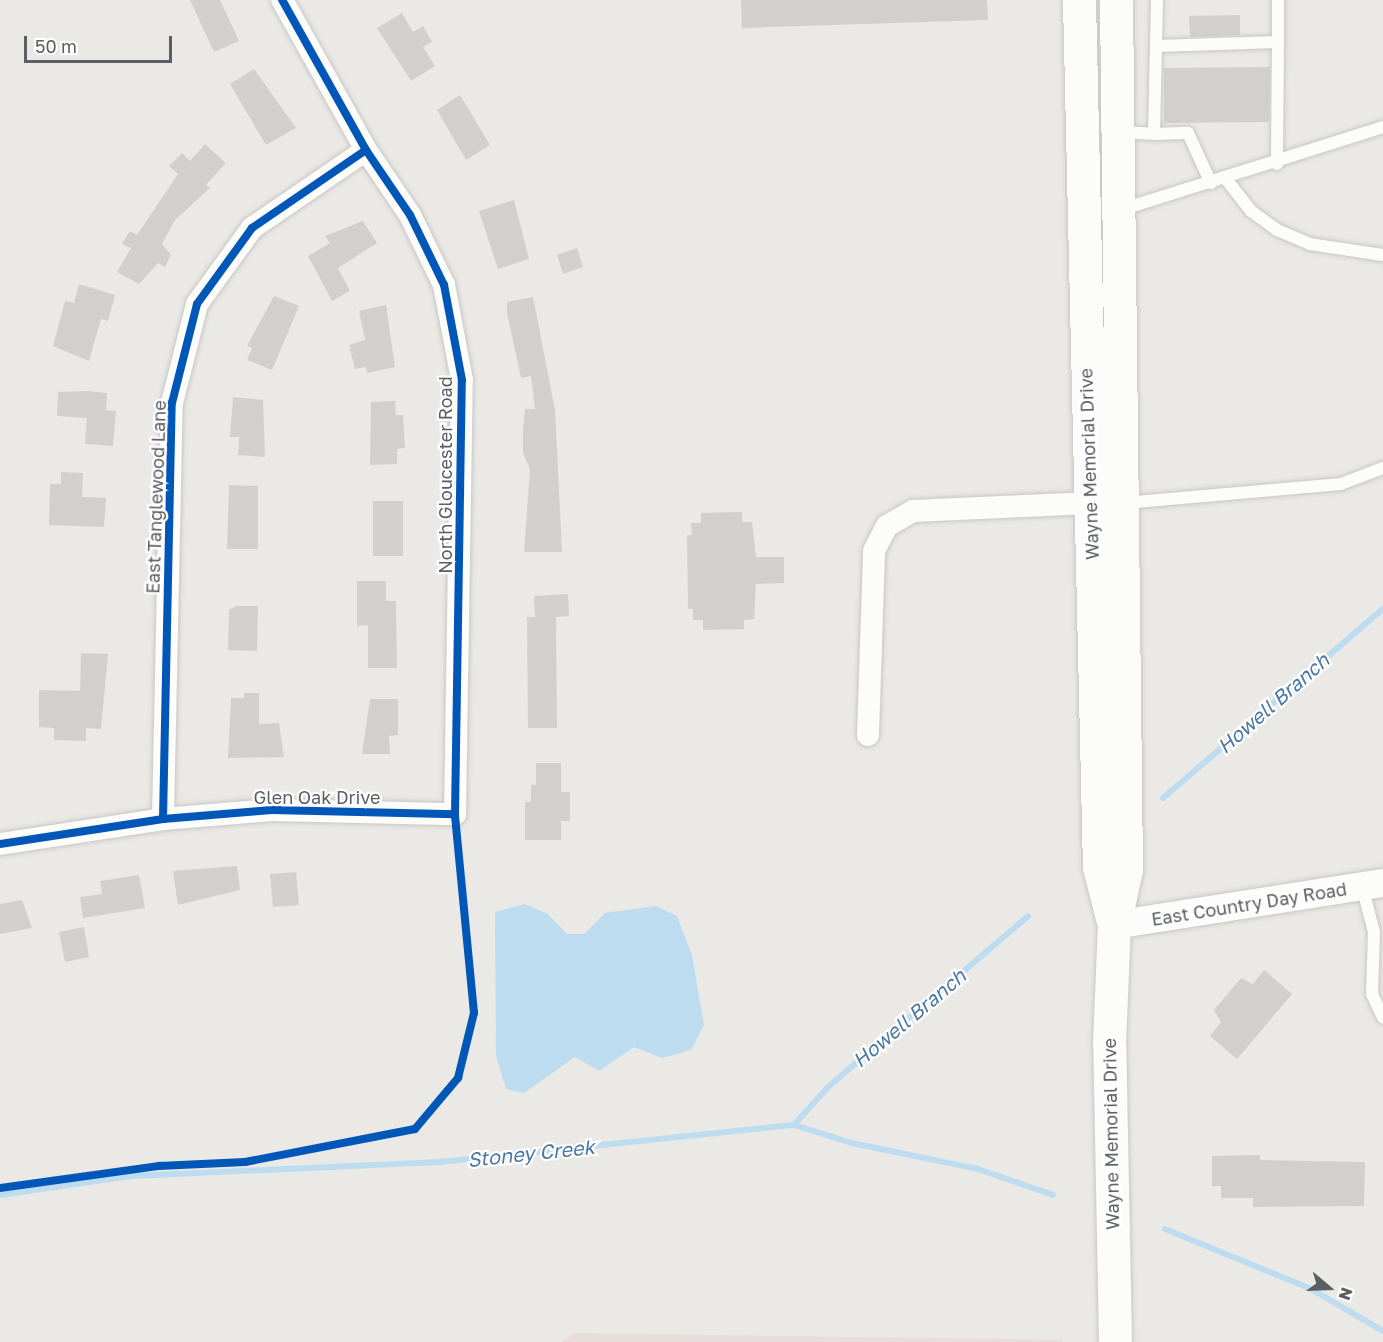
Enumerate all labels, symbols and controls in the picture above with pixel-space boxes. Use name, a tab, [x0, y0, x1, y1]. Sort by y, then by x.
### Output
scale bar	[27, 24, 176, 62]
text: 50 m	[35, 35, 77, 57]
street label: Wayne Memorial Drive	[1075, 368, 1103, 560]
street label: North Gloucester Road	[434, 376, 456, 574]
street label: East Tanglewood Lane	[142, 400, 170, 594]
water label: Howell Branch	[1212, 648, 1334, 758]
street label: Glen Oak Drive	[253, 786, 381, 808]
street label: East Country Day Road	[1150, 878, 1348, 930]
water label: Howell Branch	[848, 964, 970, 1072]
street label: Wayne Memorial Drive	[1099, 1038, 1123, 1230]
water label: Stoney Creek	[466, 1134, 596, 1172]
north arrow	[1299, 1258, 1359, 1318]
text: N	[1335, 1285, 1357, 1303]

